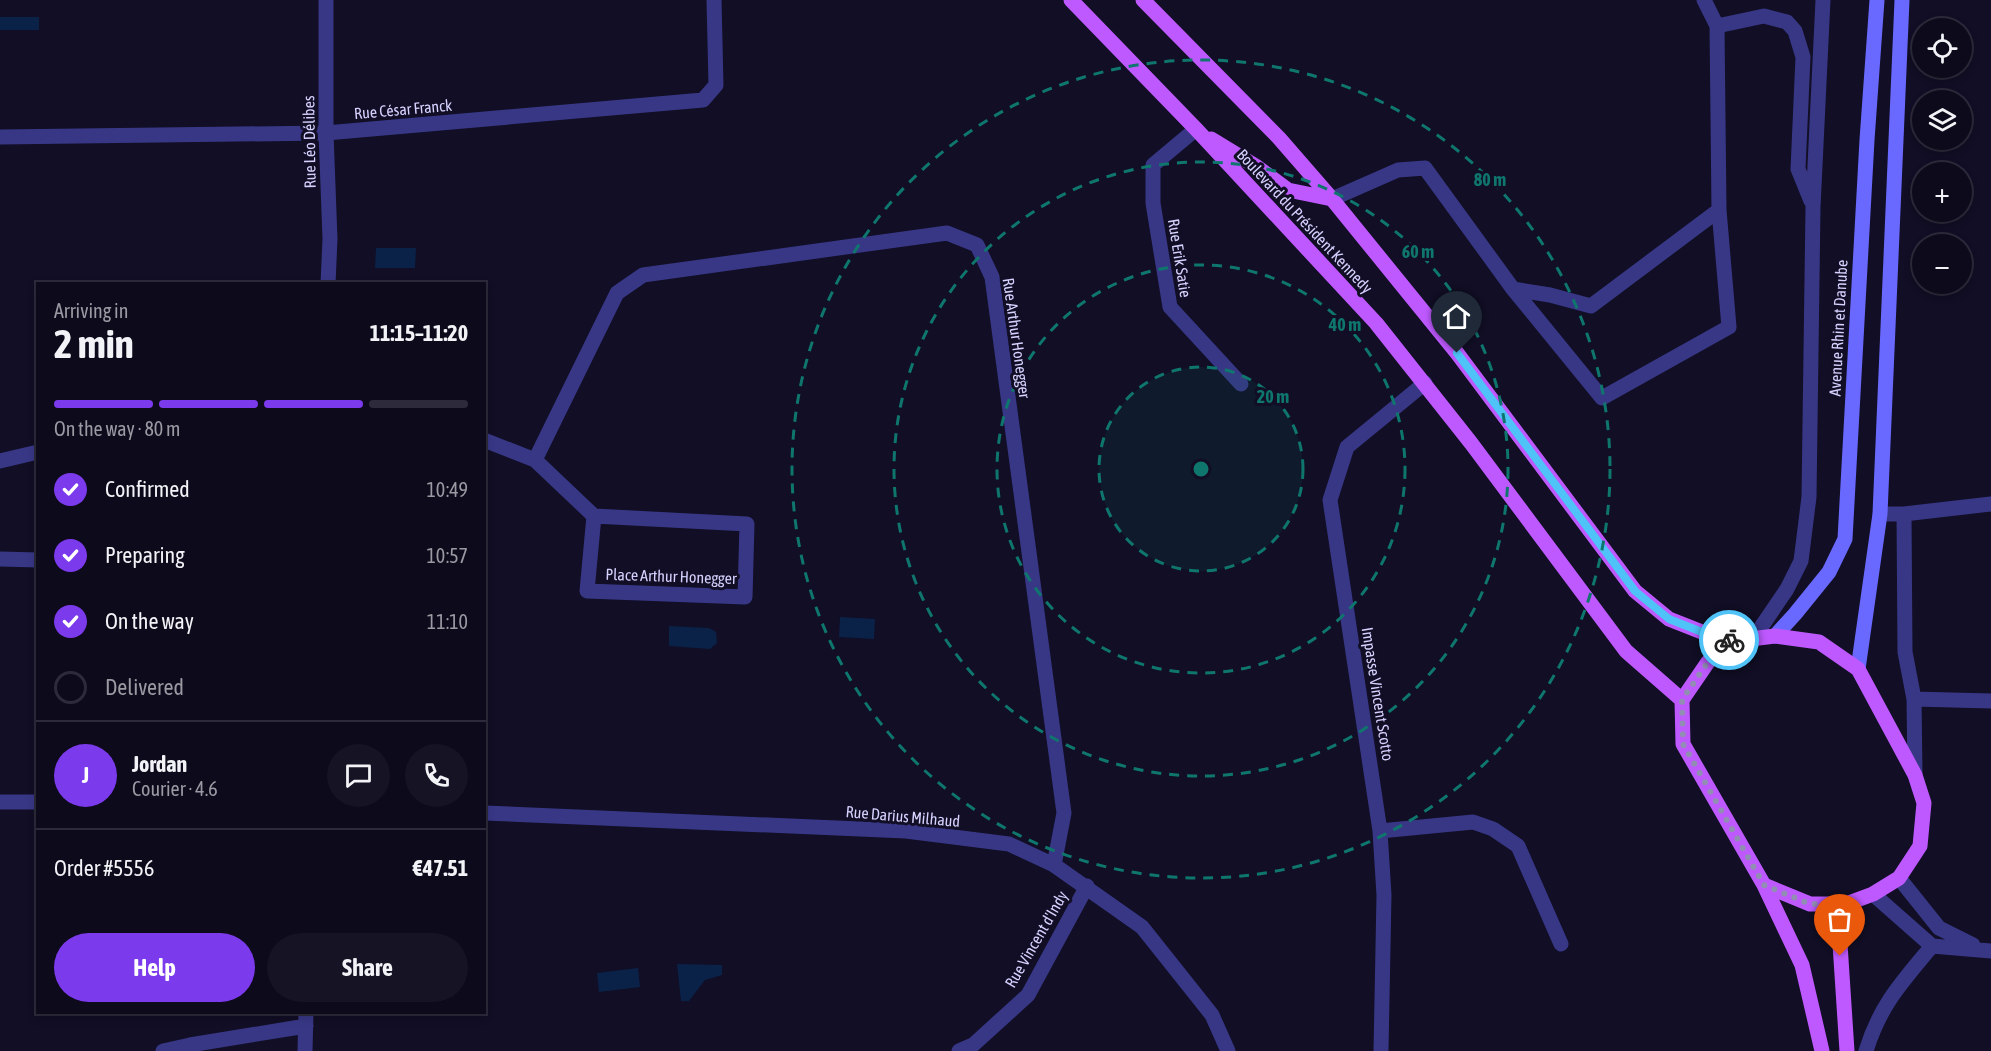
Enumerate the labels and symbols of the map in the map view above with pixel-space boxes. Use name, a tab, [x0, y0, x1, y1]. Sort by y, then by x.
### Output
street label: Rue Léo Délibes	[299, 95, 319, 189]
street label: Rue César Franck	[353, 96, 453, 122]
street label: Boulevard du Président Kennedy	[1233, 145, 1377, 298]
text: 80 m	[1474, 169, 1506, 190]
street label: Rue Erik Satie	[1165, 217, 1195, 299]
text: 60 m	[1402, 241, 1434, 262]
street label: Avenue Rhin et Danube	[1825, 259, 1851, 397]
street label: Rue Arthur Honegger	[999, 277, 1034, 400]
pin	[1431, 291, 1482, 353]
text: 40 m	[1328, 314, 1361, 335]
text: 20 m	[1257, 386, 1289, 407]
centre of rings	[1191, 459, 1211, 479]
street label: Place Arthur Honegger	[605, 565, 737, 588]
courier	[1699, 610, 1759, 670]
street label: Impasse Vincent Scotto	[1358, 626, 1397, 762]
street label: Rue Darius Milhaud	[845, 802, 961, 830]
street label: Rue Vincent d'Indy	[1001, 887, 1072, 991]
pin	[1814, 894, 1865, 956]

